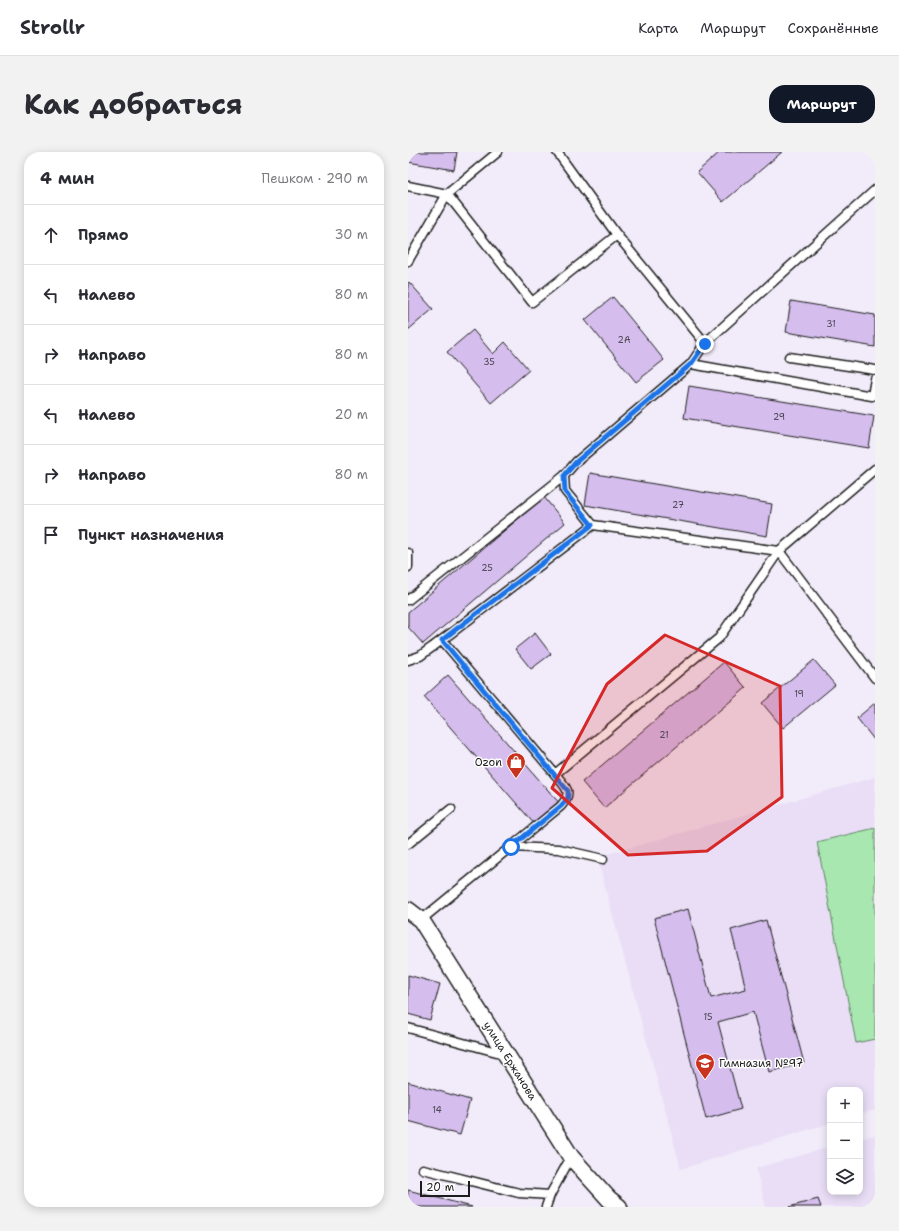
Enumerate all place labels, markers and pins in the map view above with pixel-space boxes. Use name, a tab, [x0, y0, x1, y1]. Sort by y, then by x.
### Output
shop icon: Ozon	[505, 751, 527, 779]
place label: Ozon	[475, 755, 502, 770]
school or university icon: Гимназия №97	[694, 1052, 716, 1080]
place label: Гимназия №97	[719, 1056, 803, 1071]

